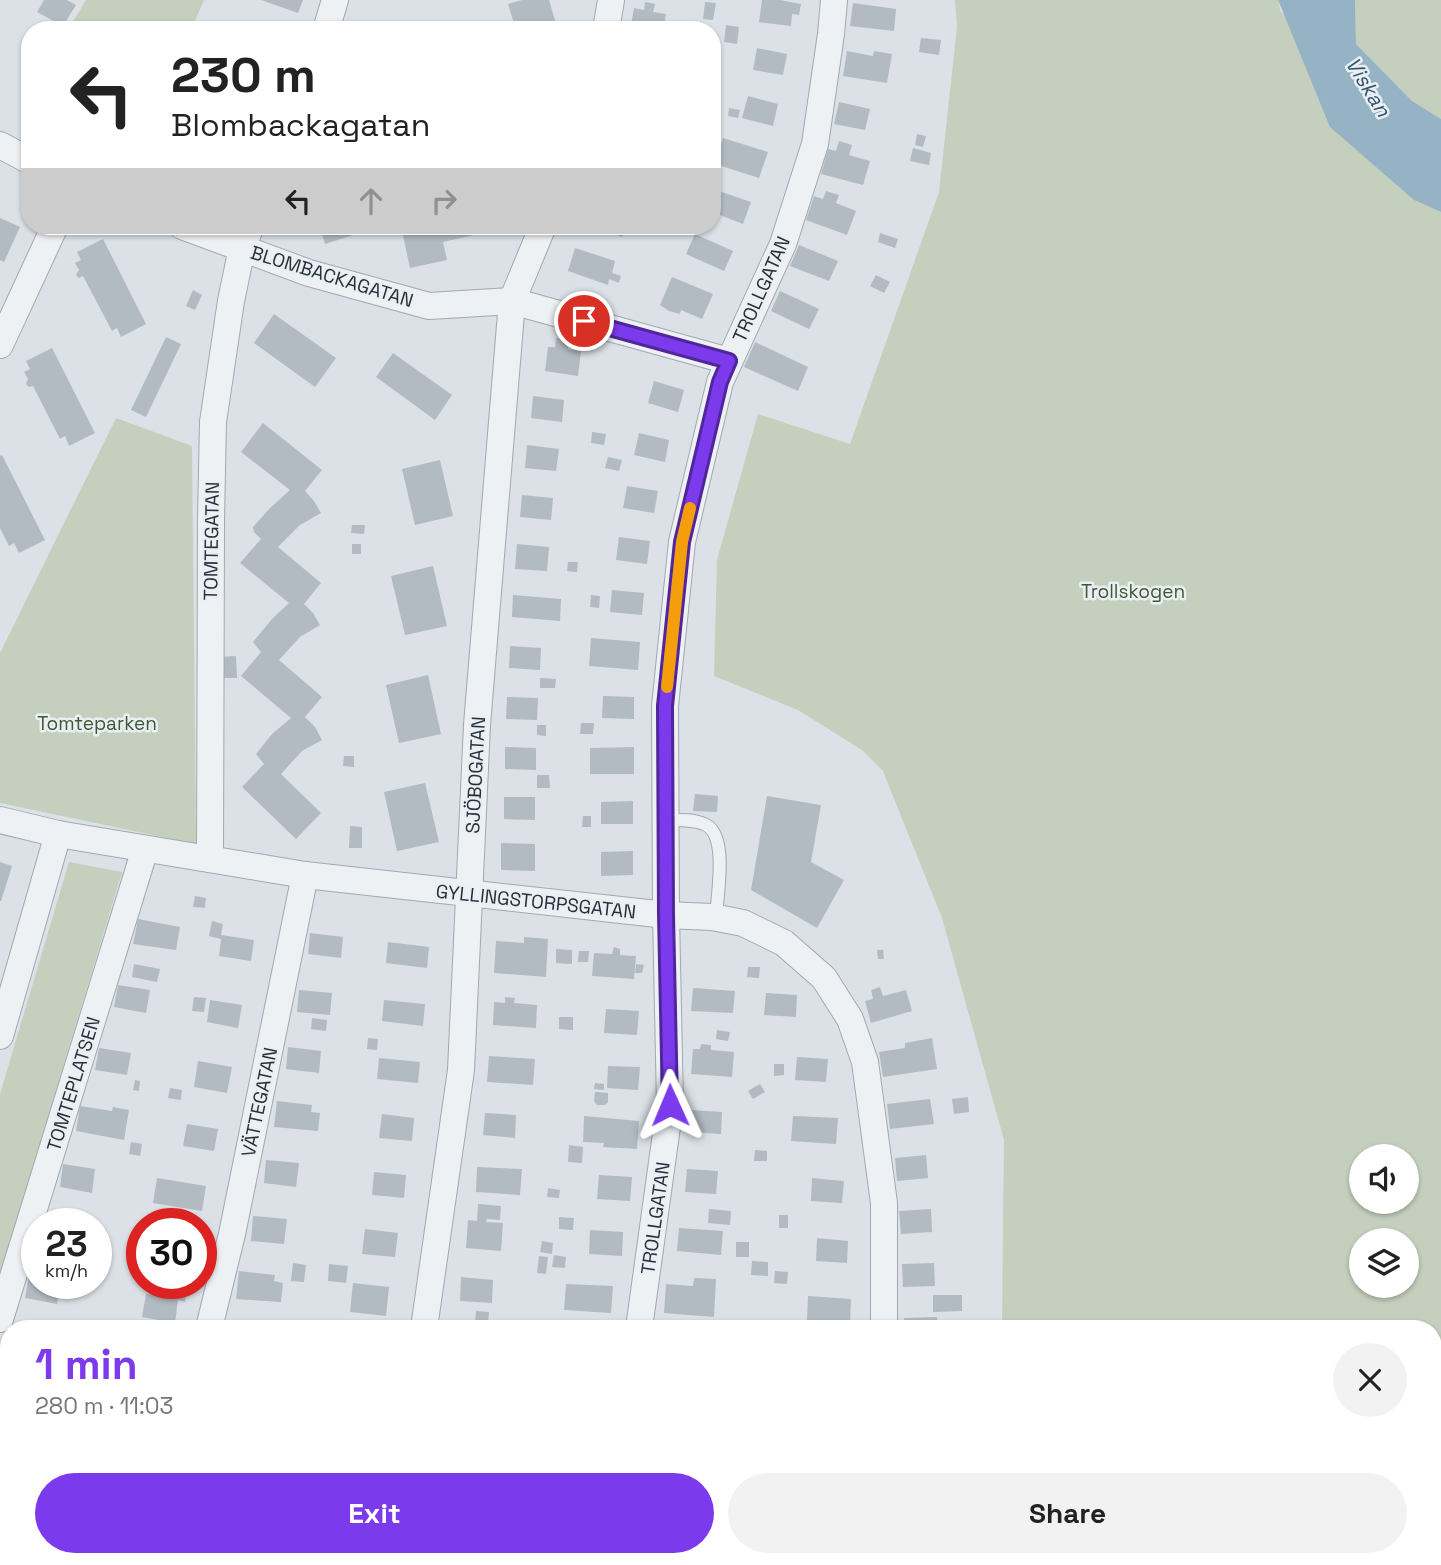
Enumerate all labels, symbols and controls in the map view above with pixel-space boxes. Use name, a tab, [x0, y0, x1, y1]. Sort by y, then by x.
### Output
text: 230 m	[171, 44, 316, 106]
icon: left	[56, 49, 147, 140]
water label: Viskan	[1340, 52, 1398, 122]
text: Blombackagatan	[171, 105, 430, 145]
icon: left	[279, 182, 317, 220]
icon: ahead	[352, 182, 390, 220]
icon: right	[425, 182, 463, 220]
street label: TROLLGATAN	[727, 232, 796, 346]
street label: BLOMBACKAGATAN	[247, 240, 416, 313]
pin	[554, 291, 614, 351]
icon: arrive	[565, 302, 603, 340]
street label: TOMTEGATAN	[198, 481, 225, 601]
park label: Trollskogen	[1081, 579, 1185, 604]
park label: Tomteparken	[37, 711, 157, 736]
street label: SJÖBOGATAN	[460, 716, 491, 834]
street label: GYLLINGSTORPSGATAN	[435, 879, 637, 924]
street label: TOMTEPLATSEN	[41, 1014, 106, 1155]
street label: VÄTTEGATAN	[236, 1045, 283, 1159]
position arrow	[633, 1068, 707, 1142]
map controls	[1349, 1144, 1419, 1298]
button: sound	[1349, 1144, 1419, 1214]
street label: TROLLGATAN	[635, 1160, 676, 1276]
speed limit sign: 30	[126, 1208, 217, 1299]
text: 23	[45, 1222, 88, 1266]
button: layers	[1349, 1228, 1419, 1298]
text: km/h	[45, 1259, 88, 1282]
text: 1 min	[35, 1338, 138, 1391]
button: close	[1333, 1343, 1407, 1417]
text: 280 m · 11:03	[35, 1391, 173, 1421]
button: Exit	[35, 1473, 714, 1553]
button: Share	[728, 1473, 1407, 1553]

